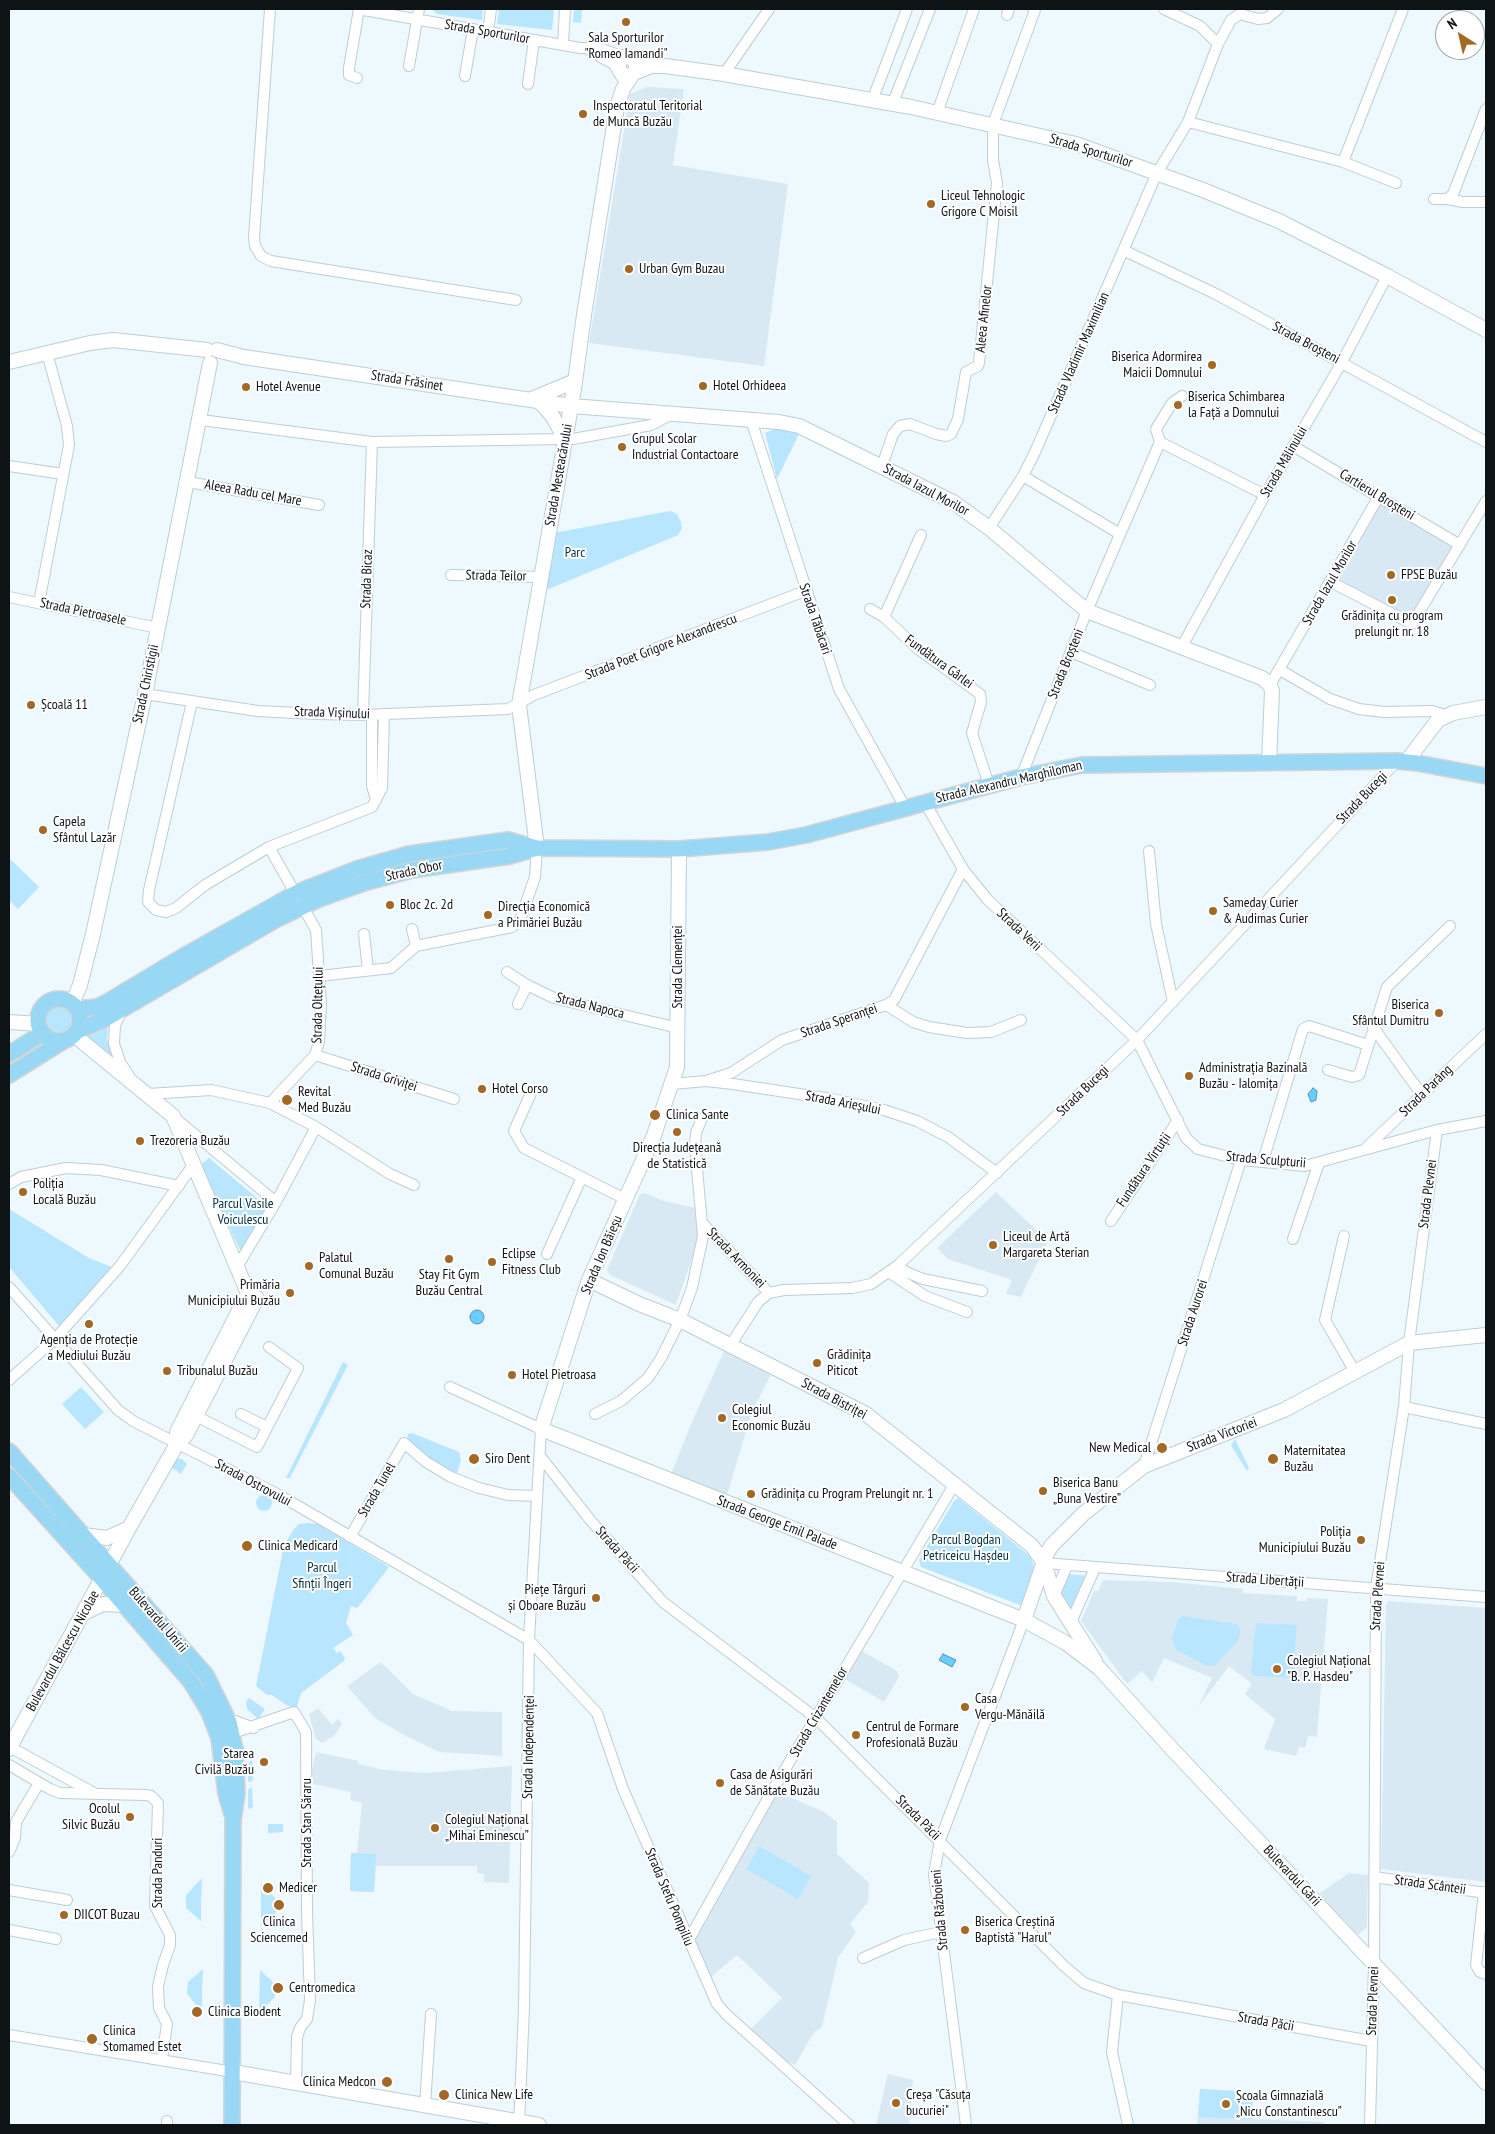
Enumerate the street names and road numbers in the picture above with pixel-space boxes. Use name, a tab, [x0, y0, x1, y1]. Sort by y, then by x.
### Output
street label: Strada Sporturilor	[443, 16, 531, 48]
street label: Strada Sporturilor	[1047, 130, 1135, 172]
street label: Aleea Afinelor	[972, 284, 996, 354]
street label: Strada Vladimir Maximilian	[1045, 290, 1113, 416]
street label: Strada Broșteni	[1269, 318, 1343, 368]
street label: Strada Frăsinet	[370, 367, 444, 395]
street label: Strada Mesteacănului	[542, 423, 576, 527]
street label: Strada Mălinului	[1257, 423, 1311, 501]
street label: Strada Iazul Morilor	[880, 460, 972, 520]
street label: Cartierul Broșteni	[1336, 466, 1418, 524]
street label: Aleea Radu cel Mare	[203, 476, 303, 510]
street label: Strada Iazul Morilor	[1299, 538, 1361, 628]
street label: Strada Bicaz	[358, 549, 376, 609]
street label: Strada Teilor	[466, 567, 526, 585]
street label: Strada Tăbăcari	[795, 581, 835, 657]
street label: Strada Pietroasele	[38, 595, 128, 629]
street label: Strada Poet Grigore Alexandrescu	[583, 610, 739, 684]
street label: Strada Broșteni	[1044, 627, 1088, 701]
street label: Fundătura Gârlei	[902, 632, 976, 692]
street label: Strada Chiristigii	[129, 643, 163, 725]
street label: Strada Vișinului	[294, 703, 370, 723]
street label: Strada Alexandru Marghiloman	[934, 757, 1084, 807]
street label: Strada Bucegi	[1333, 768, 1391, 828]
street label: Strada Obor	[384, 857, 444, 885]
street label: Strada Verii	[993, 905, 1045, 955]
street label: Strada Clemenței	[670, 926, 686, 1008]
street label: Strada Oltețului	[309, 967, 327, 1043]
street label: Strada Napoca	[554, 989, 626, 1023]
street label: Strada Speranței	[798, 1000, 880, 1042]
street label: Strada Griviței	[349, 1058, 419, 1096]
street label: Strada Bucegi	[1053, 1062, 1113, 1120]
street label: Strada Parâng	[1396, 1062, 1456, 1120]
street label: Strada Arieșului	[804, 1087, 882, 1119]
street label: Fundătura Virtuții	[1113, 1130, 1175, 1210]
street label: Strada Sculpturii	[1225, 1148, 1307, 1172]
street label: Strada Plevnei	[1415, 1159, 1441, 1229]
street label: Strada Ion Băieșu	[578, 1213, 626, 1297]
street label: Strada Armoniei	[703, 1224, 769, 1292]
street label: Strada Aurorei	[1174, 1278, 1212, 1348]
street label: Strada Bistriței	[798, 1375, 870, 1423]
street label: Strada Victoriei	[1184, 1414, 1260, 1456]
street label: Strada Ostrovului	[212, 1456, 294, 1510]
street label: Strada Tunel	[355, 1460, 399, 1520]
street label: Strada George Emil Palade	[714, 1492, 840, 1554]
street label: Strada Păcii	[592, 1523, 642, 1577]
street label: Strada Plevnei	[1367, 1561, 1389, 1631]
street label: Strada Libertății	[1225, 1569, 1305, 1591]
street label: Bulevardul Unirii	[125, 1584, 191, 1656]
street label: Bulevardul Bălcescu Nicolae	[23, 1588, 103, 1714]
street label: Strada Crizantemelor	[786, 1664, 852, 1760]
street label: Strada Independenței	[520, 1695, 538, 1799]
street label: Strada Stan Săraru	[299, 1778, 315, 1868]
street label: Strada Păcii	[892, 1792, 944, 1844]
street label: Strada Panduri	[150, 1838, 166, 1908]
street label: Bulevardul Gării	[1260, 1842, 1324, 1910]
street label: Strada Stefu Pompiliu	[641, 1846, 697, 1948]
street label: Strada Războieni	[928, 1869, 952, 1951]
street label: Strada Scânteii	[1393, 1872, 1467, 1898]
street label: Strada Plevnei	[1363, 1966, 1383, 2036]
street label: Strada Păcii	[1237, 2009, 1295, 2035]

